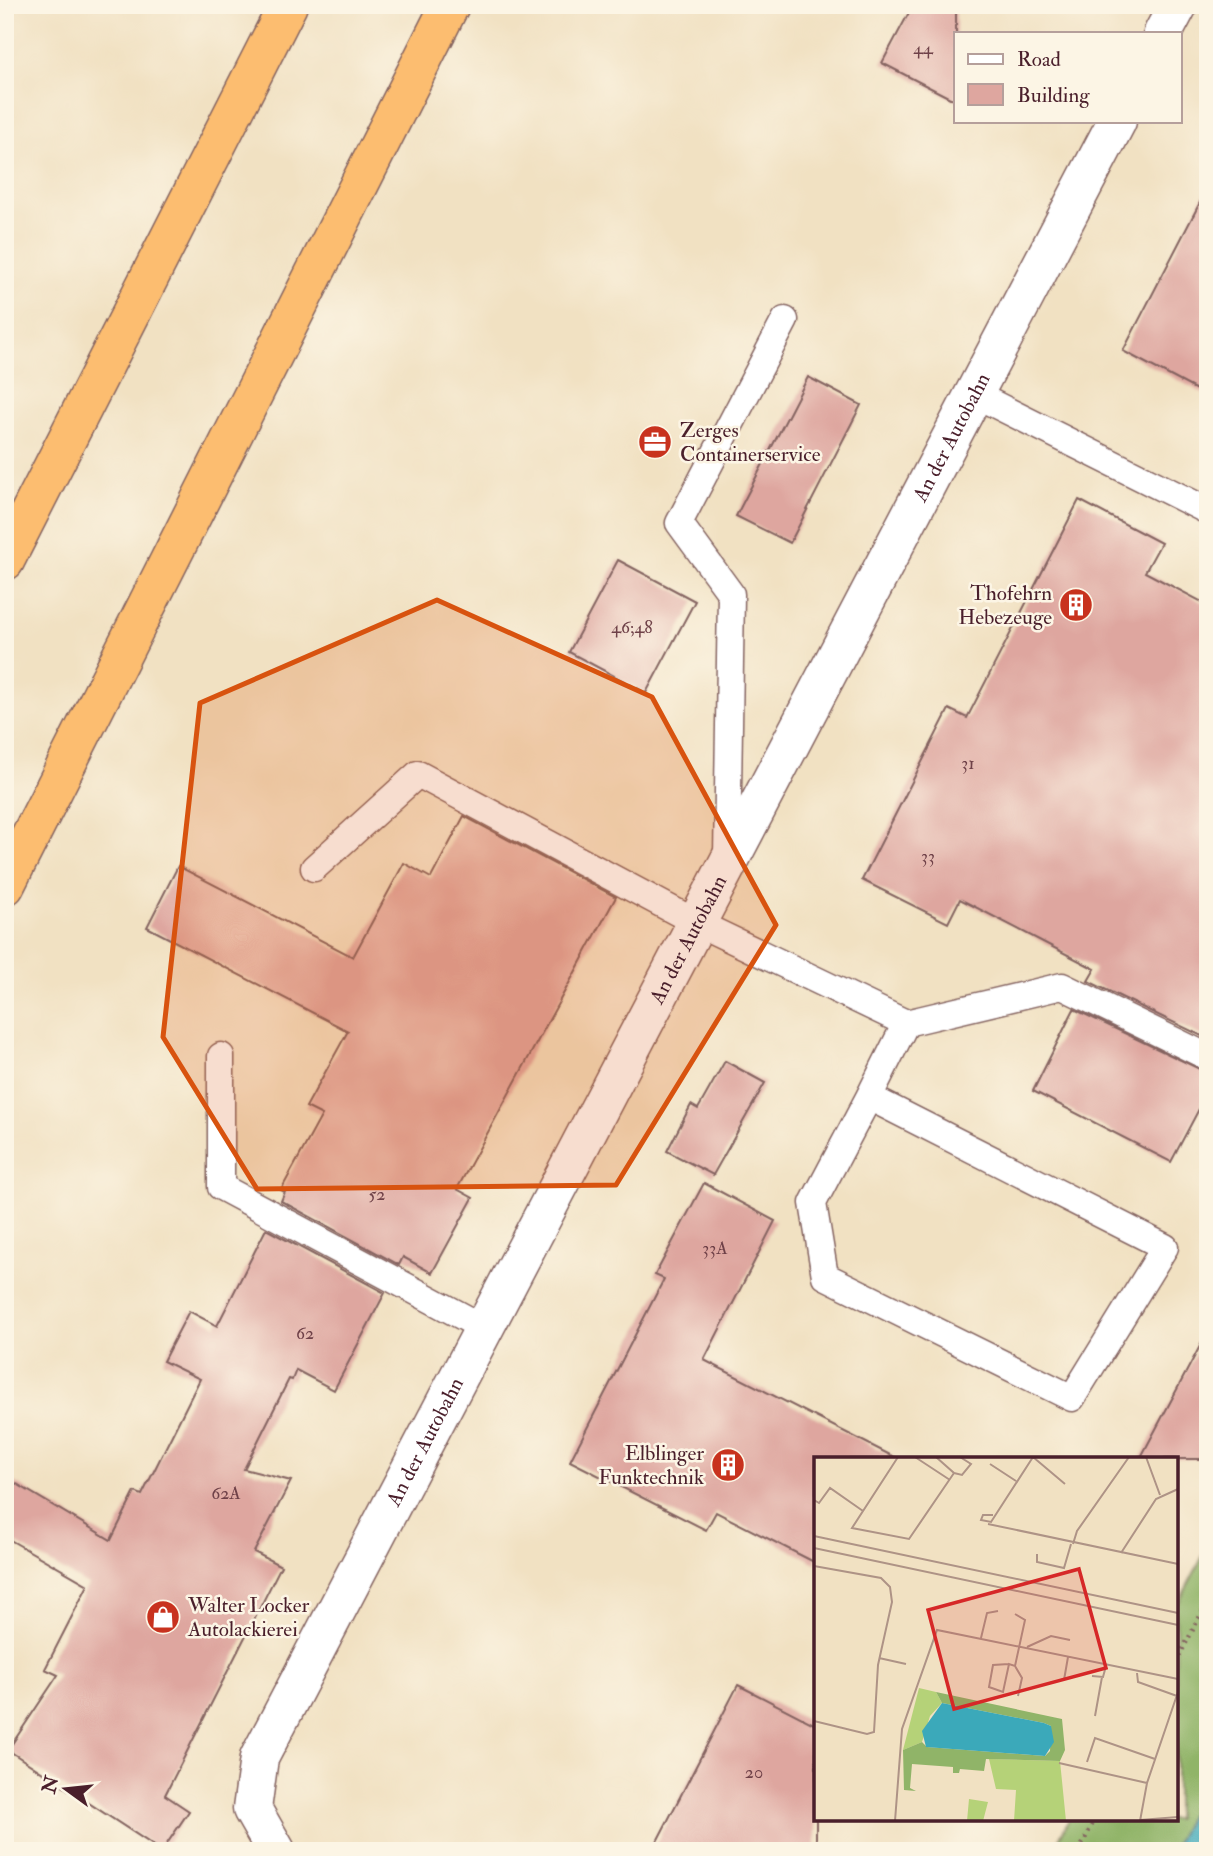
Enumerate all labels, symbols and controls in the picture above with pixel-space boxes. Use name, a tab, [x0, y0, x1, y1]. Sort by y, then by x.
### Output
legend	[954, 32, 1182, 122]
house number: 44	[913, 37, 934, 60]
text: Road	[1017, 46, 1062, 73]
text: Building	[1017, 82, 1090, 109]
street label: An der Autobahn	[906, 368, 996, 507]
place label: Zerges Containerservice	[680, 417, 821, 468]
office icon: Zerges Containerservice	[636, 423, 674, 461]
place label: Thofehrn Hebezeuge	[958, 580, 1052, 631]
building icon: Thofehrn Hebezeuge	[1057, 586, 1095, 624]
house number: 46;48	[611, 616, 653, 639]
house number: 31	[961, 752, 975, 775]
house number: 33	[921, 845, 935, 868]
street label: An der Autobahn	[643, 870, 733, 1009]
house number: 52	[369, 1183, 385, 1206]
house number: 33A	[702, 1237, 728, 1260]
house number: 62	[296, 1322, 314, 1345]
street label: An der Autobahn	[379, 1373, 470, 1512]
place label: Elblinger Funktechnik	[598, 1440, 704, 1491]
building icon: Elblinger Funktechnik	[709, 1446, 747, 1484]
inset map	[814, 1457, 1178, 1821]
house number: 62A	[211, 1482, 241, 1505]
place label: Walter Locker Autolackierei	[187, 1592, 310, 1643]
shop icon: Walter Locker Autolackierei	[144, 1598, 182, 1636]
north arrow	[32, 1755, 102, 1825]
house number: 20	[745, 1761, 763, 1784]
text: N	[36, 1773, 65, 1797]

